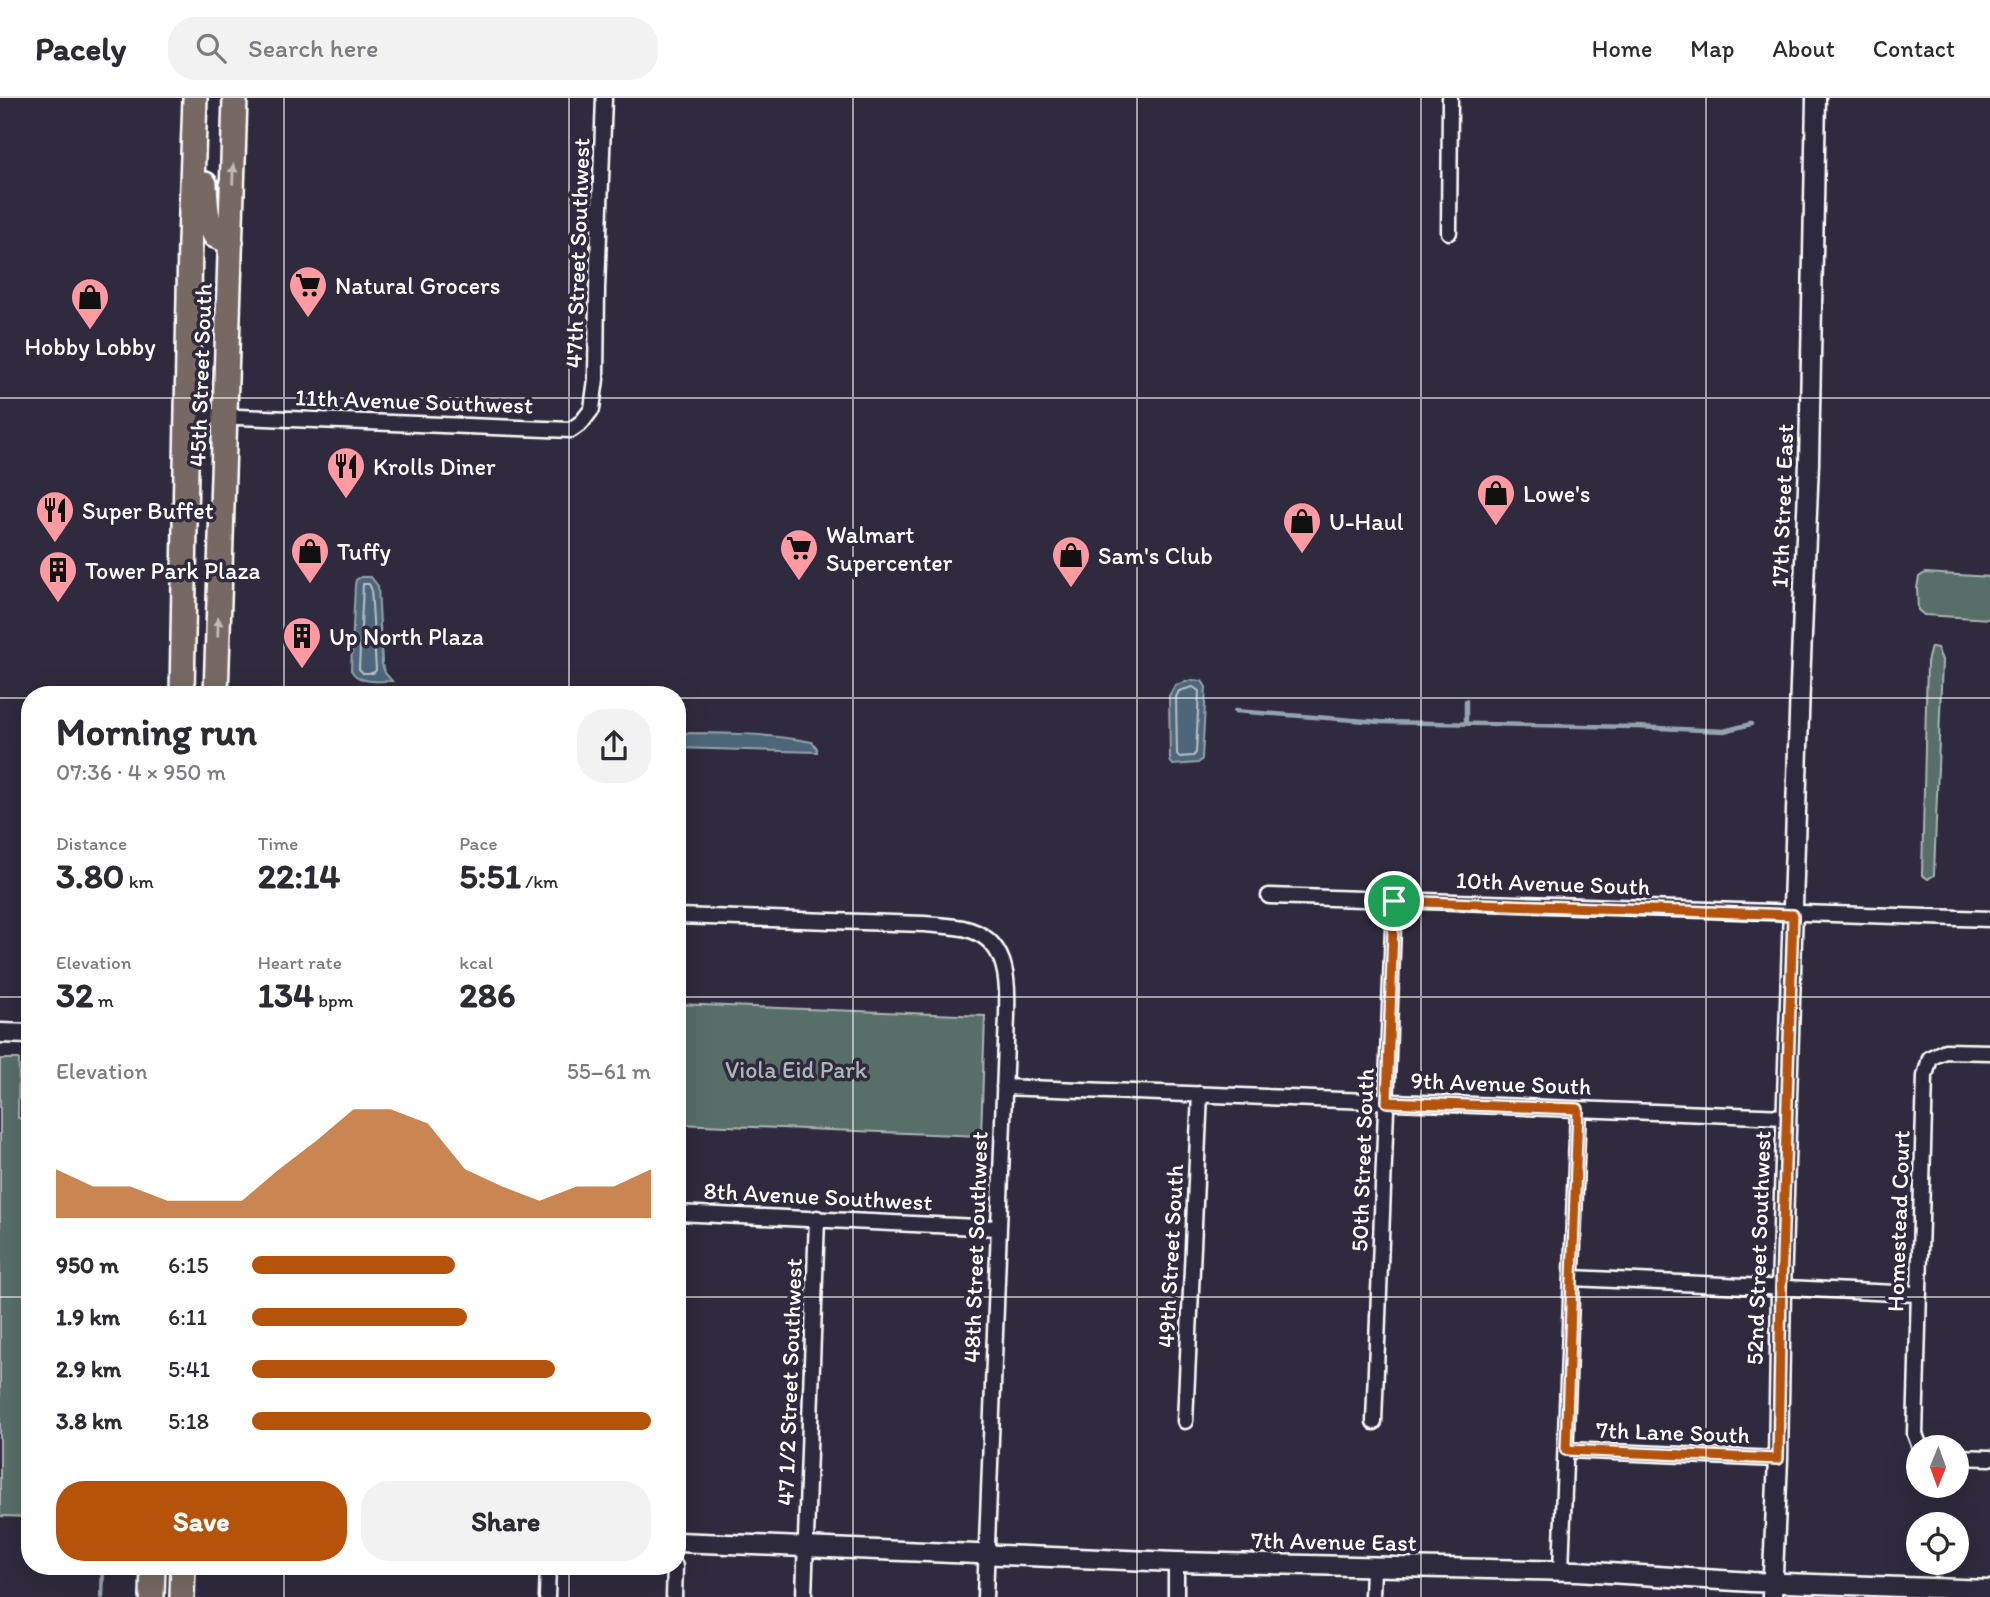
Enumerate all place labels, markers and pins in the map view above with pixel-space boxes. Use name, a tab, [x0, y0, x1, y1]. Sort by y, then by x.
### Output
supermarket icon: Natural Grocers	[287, 264, 329, 319]
place label: Natural Grocers	[335, 271, 500, 300]
shop icon: Hobby Lobby	[69, 276, 111, 331]
place label: Hobby Lobby	[24, 332, 156, 361]
restaurant icon: Krolls Diner	[325, 445, 367, 500]
place label: Krolls Diner	[373, 452, 496, 481]
shop icon: Lowe's	[1475, 472, 1517, 527]
place label: Lowe's	[1523, 479, 1590, 508]
restaurant icon: Super Buffet	[34, 489, 76, 544]
place label: Super Buffet	[82, 496, 214, 525]
shop icon: U-Haul	[1281, 500, 1323, 555]
place label: U-Haul	[1329, 507, 1404, 536]
place label: Walmart Supercenter	[826, 520, 953, 577]
supermarket icon: Walmart Supercenter	[778, 527, 820, 582]
shop icon: Tuffy	[289, 530, 331, 585]
shop icon: Sam's Club	[1050, 534, 1092, 589]
place label: Tuffy	[337, 537, 391, 566]
place label: Sam's Club	[1098, 541, 1213, 570]
building icon: Tower Park Plaza	[37, 549, 79, 604]
place label: Tower Park Plaza	[85, 556, 261, 585]
building icon: Up North Plaza	[281, 615, 323, 670]
place label: Up North Plaza	[329, 622, 484, 651]
pin	[1364, 871, 1424, 931]

